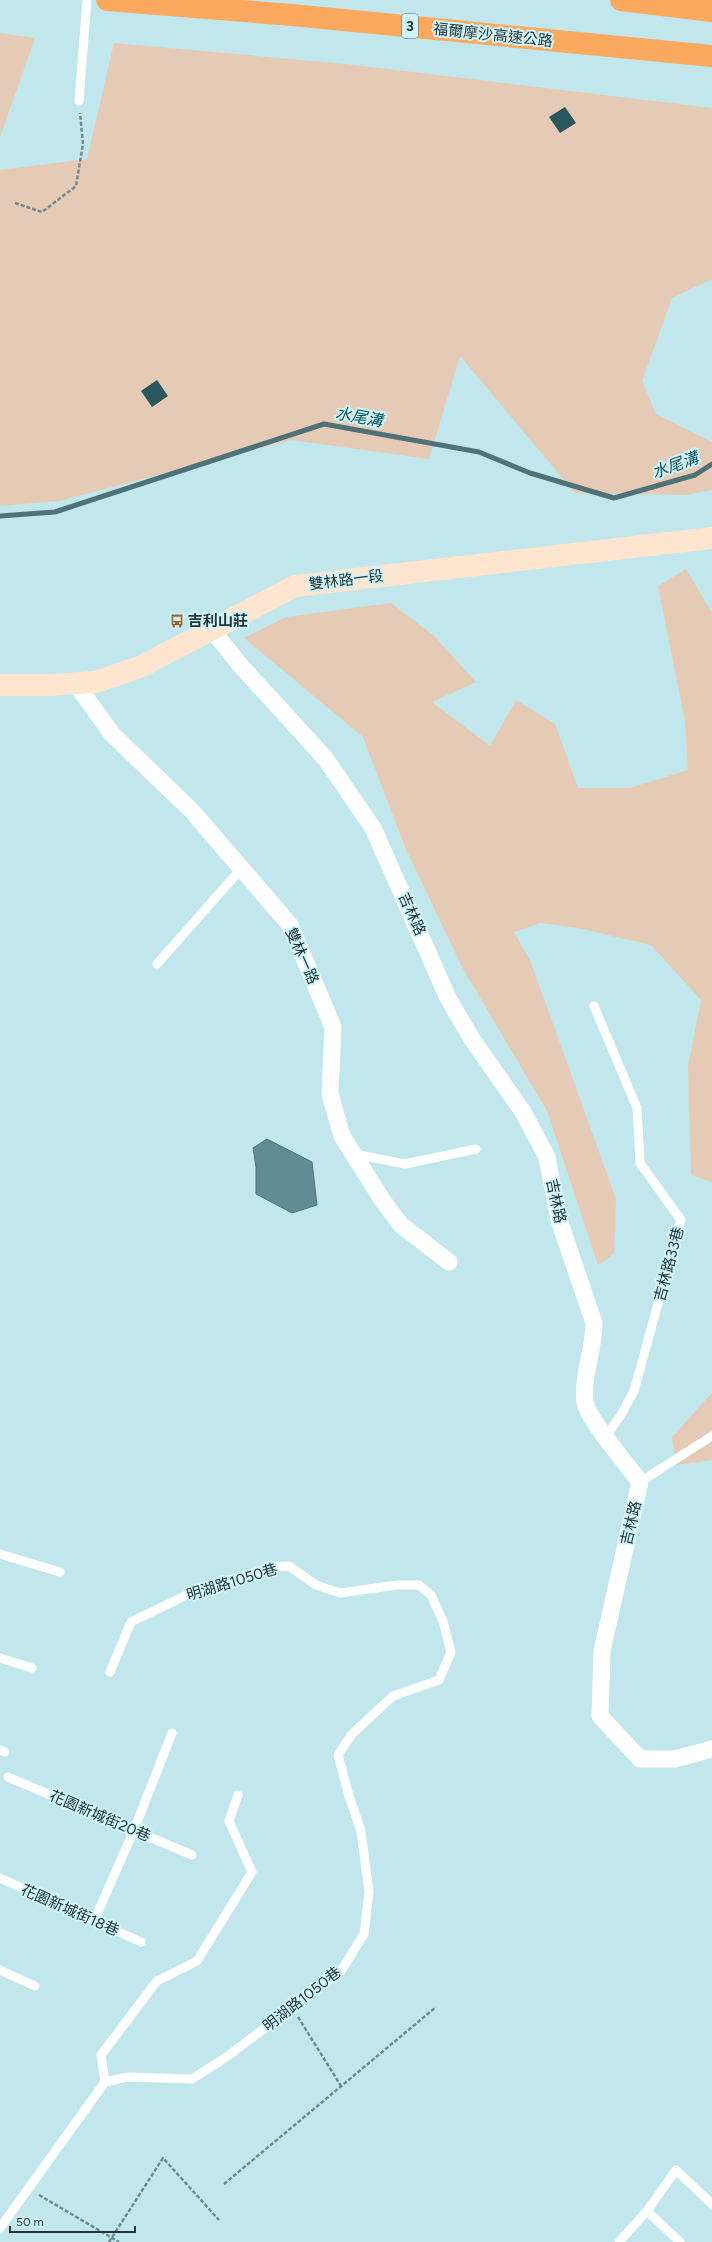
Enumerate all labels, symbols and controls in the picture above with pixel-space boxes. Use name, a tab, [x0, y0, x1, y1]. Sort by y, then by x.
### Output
road number: 3	[402, 14, 418, 38]
street label: 福爾摩沙高速公路	[432, 20, 554, 50]
water label: 水尾溝	[334, 403, 386, 431]
water label: 水尾溝	[649, 447, 703, 482]
street label: 雙林路一段	[308, 566, 384, 594]
place label: 吉利山莊	[188, 612, 248, 630]
bus stop icon: 吉利山莊	[169, 613, 185, 629]
street label: 吉林路	[395, 890, 429, 938]
street label: 雙林一路	[282, 925, 322, 987]
street label: 吉林路	[543, 1177, 569, 1225]
street label: 吉林路33巷	[650, 1225, 688, 1303]
street label: 吉林路	[617, 1499, 645, 1547]
street label: 明湖路1050巷	[184, 1560, 280, 1604]
street label: 花園新城街20巷	[47, 1787, 153, 1845]
street label: 花園新城街18巷	[18, 1880, 122, 1940]
street label: 明湖路1050巷	[259, 1963, 345, 2035]
scale bar	[10, 2208, 135, 2234]
text: 50 m	[16, 2215, 44, 2229]

